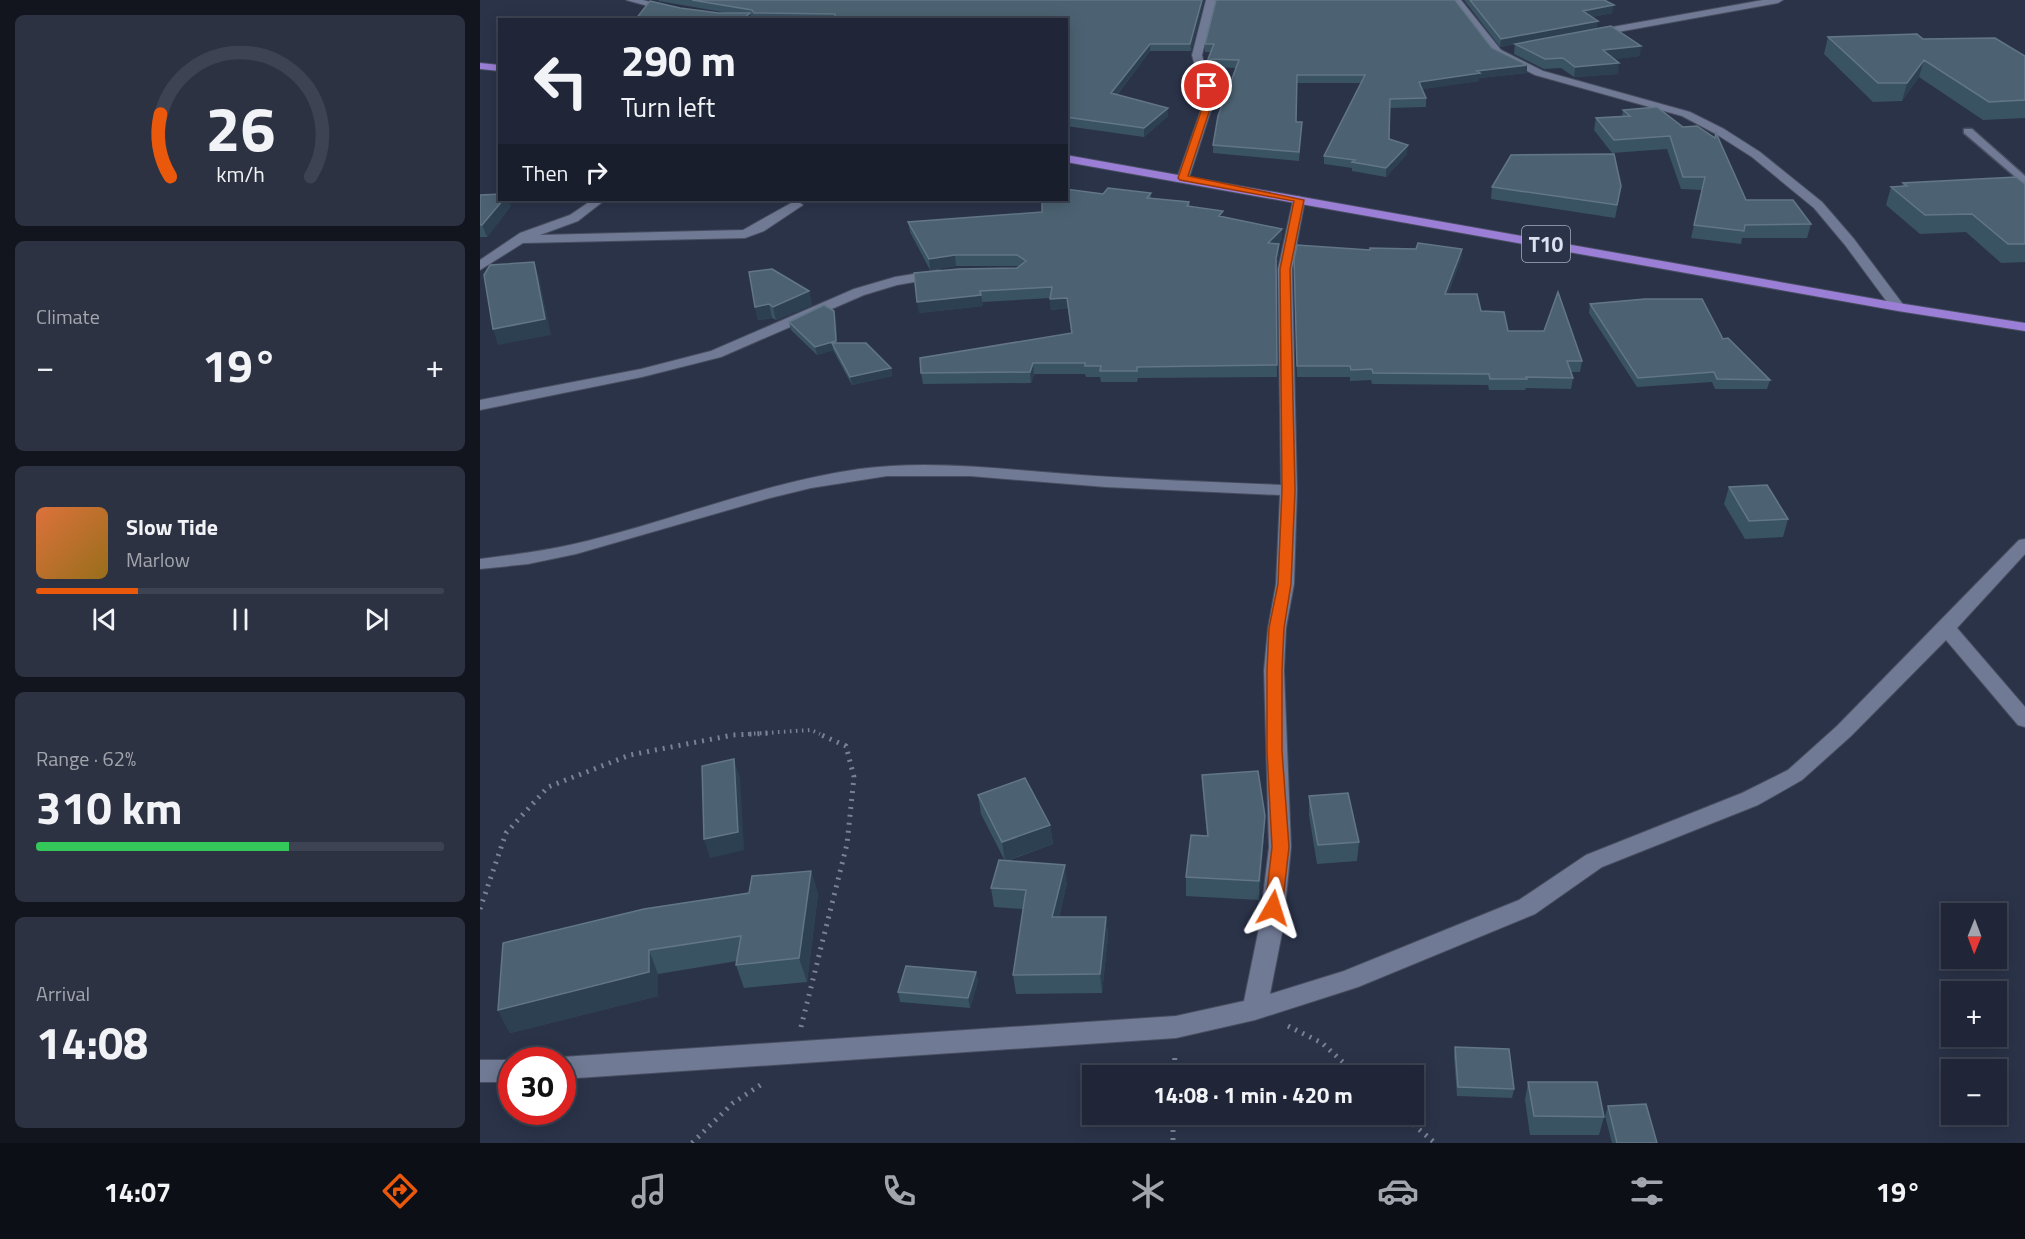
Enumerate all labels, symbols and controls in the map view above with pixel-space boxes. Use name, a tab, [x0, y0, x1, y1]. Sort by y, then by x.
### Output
text: 290 m	[621, 28, 736, 92]
icon: left	[522, 42, 600, 120]
pin	[1181, 60, 1232, 111]
icon: arrive	[1190, 69, 1223, 102]
text: 26	[205, 80, 275, 175]
text: Turn left	[621, 86, 715, 127]
text: Then	[522, 156, 568, 190]
icon: right	[580, 156, 613, 189]
text: km/h	[216, 159, 264, 191]
road number: T10	[1522, 226, 1570, 262]
text: Climate	[36, 301, 100, 332]
text: 19°	[202, 331, 278, 399]
text: −	[36, 341, 54, 391]
text: +	[426, 341, 444, 391]
text: Slow Tide	[126, 510, 218, 544]
text: Marlow	[126, 544, 190, 575]
icon: previous	[88, 603, 121, 636]
icon: pause	[224, 603, 257, 636]
icon: next	[360, 603, 393, 636]
text: Range · 62%	[36, 743, 136, 774]
text: 310 km	[36, 773, 182, 841]
position arrow	[1241, 876, 1305, 940]
north arrow	[1941, 903, 2007, 969]
map controls	[1941, 903, 2007, 1125]
text: Arrival	[36, 978, 90, 1009]
button: +	[1941, 981, 2007, 1047]
text: 14:08	[36, 1008, 148, 1076]
speed limit sign: 30	[498, 1047, 576, 1125]
button: −	[1941, 1059, 2007, 1125]
text: 14:08 · 1 min · 420 m	[1153, 1078, 1353, 1112]
icon: directions	[379, 1170, 421, 1212]
icon: music	[628, 1170, 670, 1212]
icon: phone	[878, 1170, 920, 1212]
icon: climate	[1127, 1170, 1169, 1212]
icon: car	[1377, 1170, 1419, 1212]
icon: filters	[1626, 1170, 1668, 1212]
text: 14:07	[104, 1171, 171, 1212]
text: 19°	[1876, 1171, 1921, 1212]

